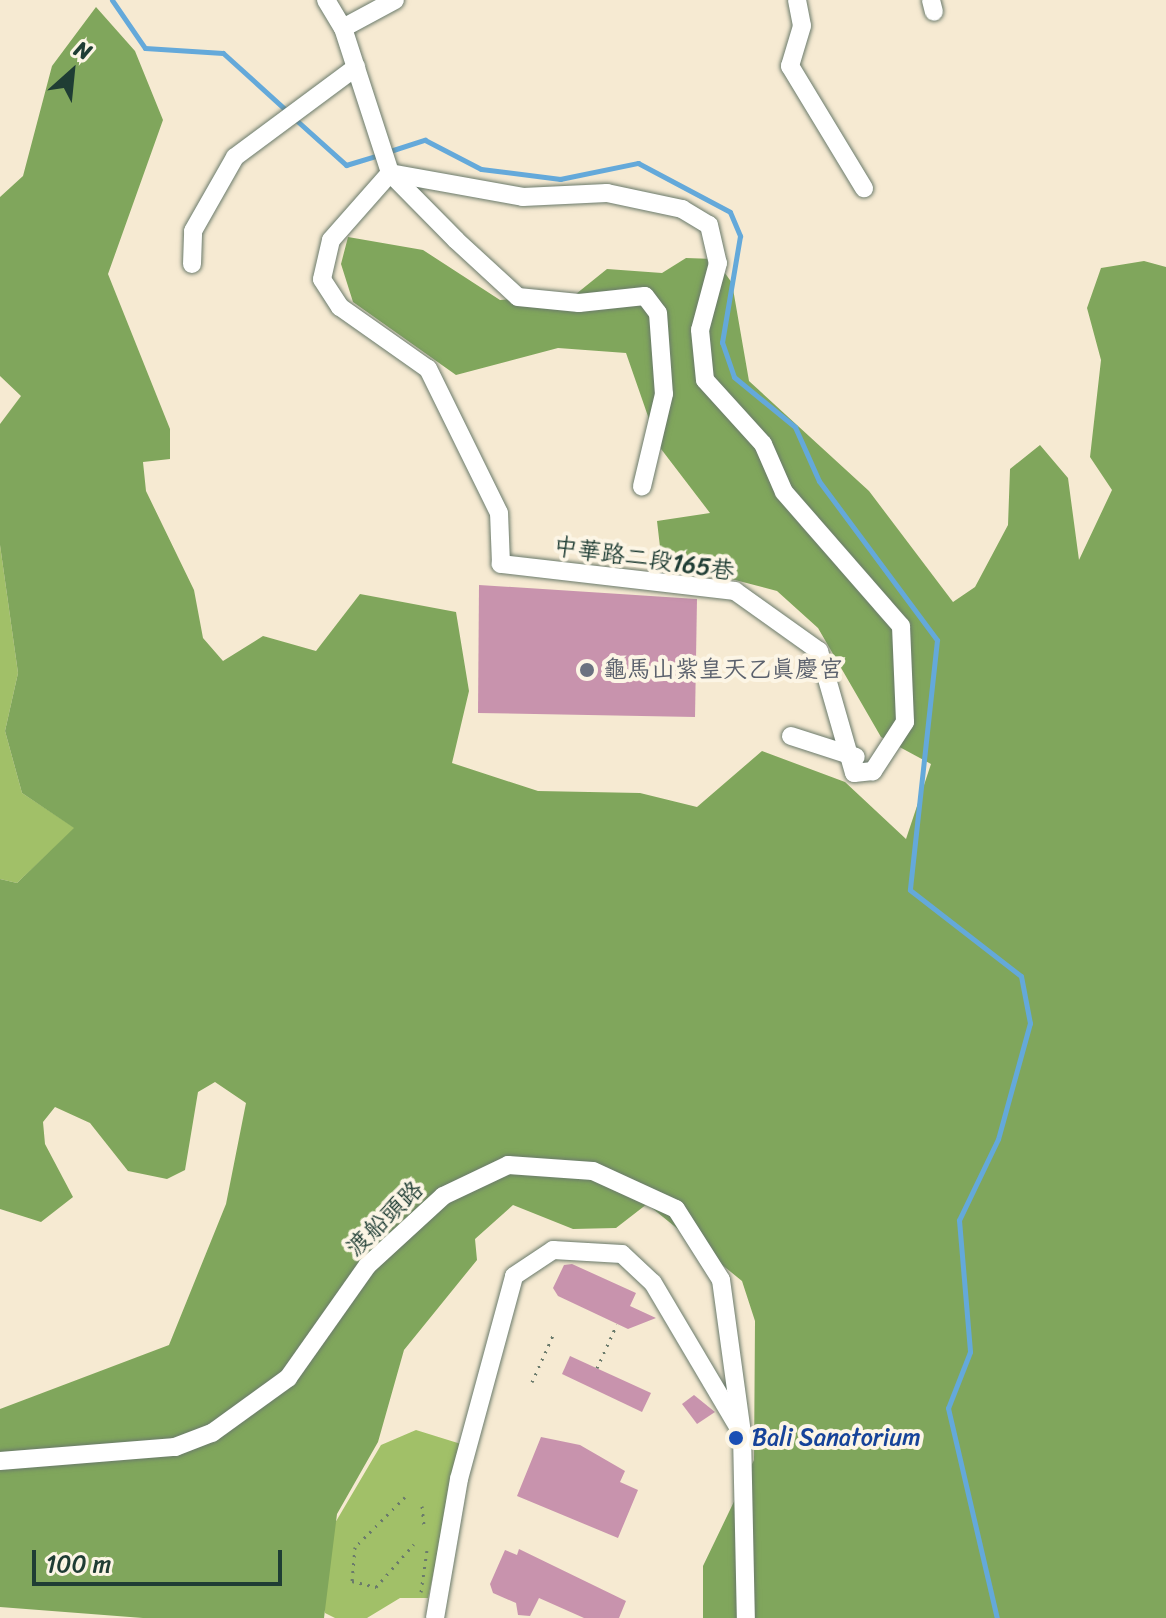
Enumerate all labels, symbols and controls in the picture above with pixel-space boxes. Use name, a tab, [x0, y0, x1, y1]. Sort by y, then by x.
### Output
text: N	[67, 29, 99, 71]
north arrow	[32, 32, 112, 112]
street label: 中華路二段165巷	[552, 532, 736, 586]
place label: 龜馬山紫皇天乙真慶宮	[603, 656, 843, 684]
marker: 龜馬山紫皇天乙真慶宮	[578, 661, 596, 679]
street label: 渡船頭路	[340, 1175, 430, 1263]
place label: Bali Sanatorium	[752, 1424, 921, 1452]
marker: Bali Sanatorium	[727, 1429, 745, 1447]
scale bar	[36, 1534, 286, 1584]
text: 100 m	[46, 1543, 111, 1585]

